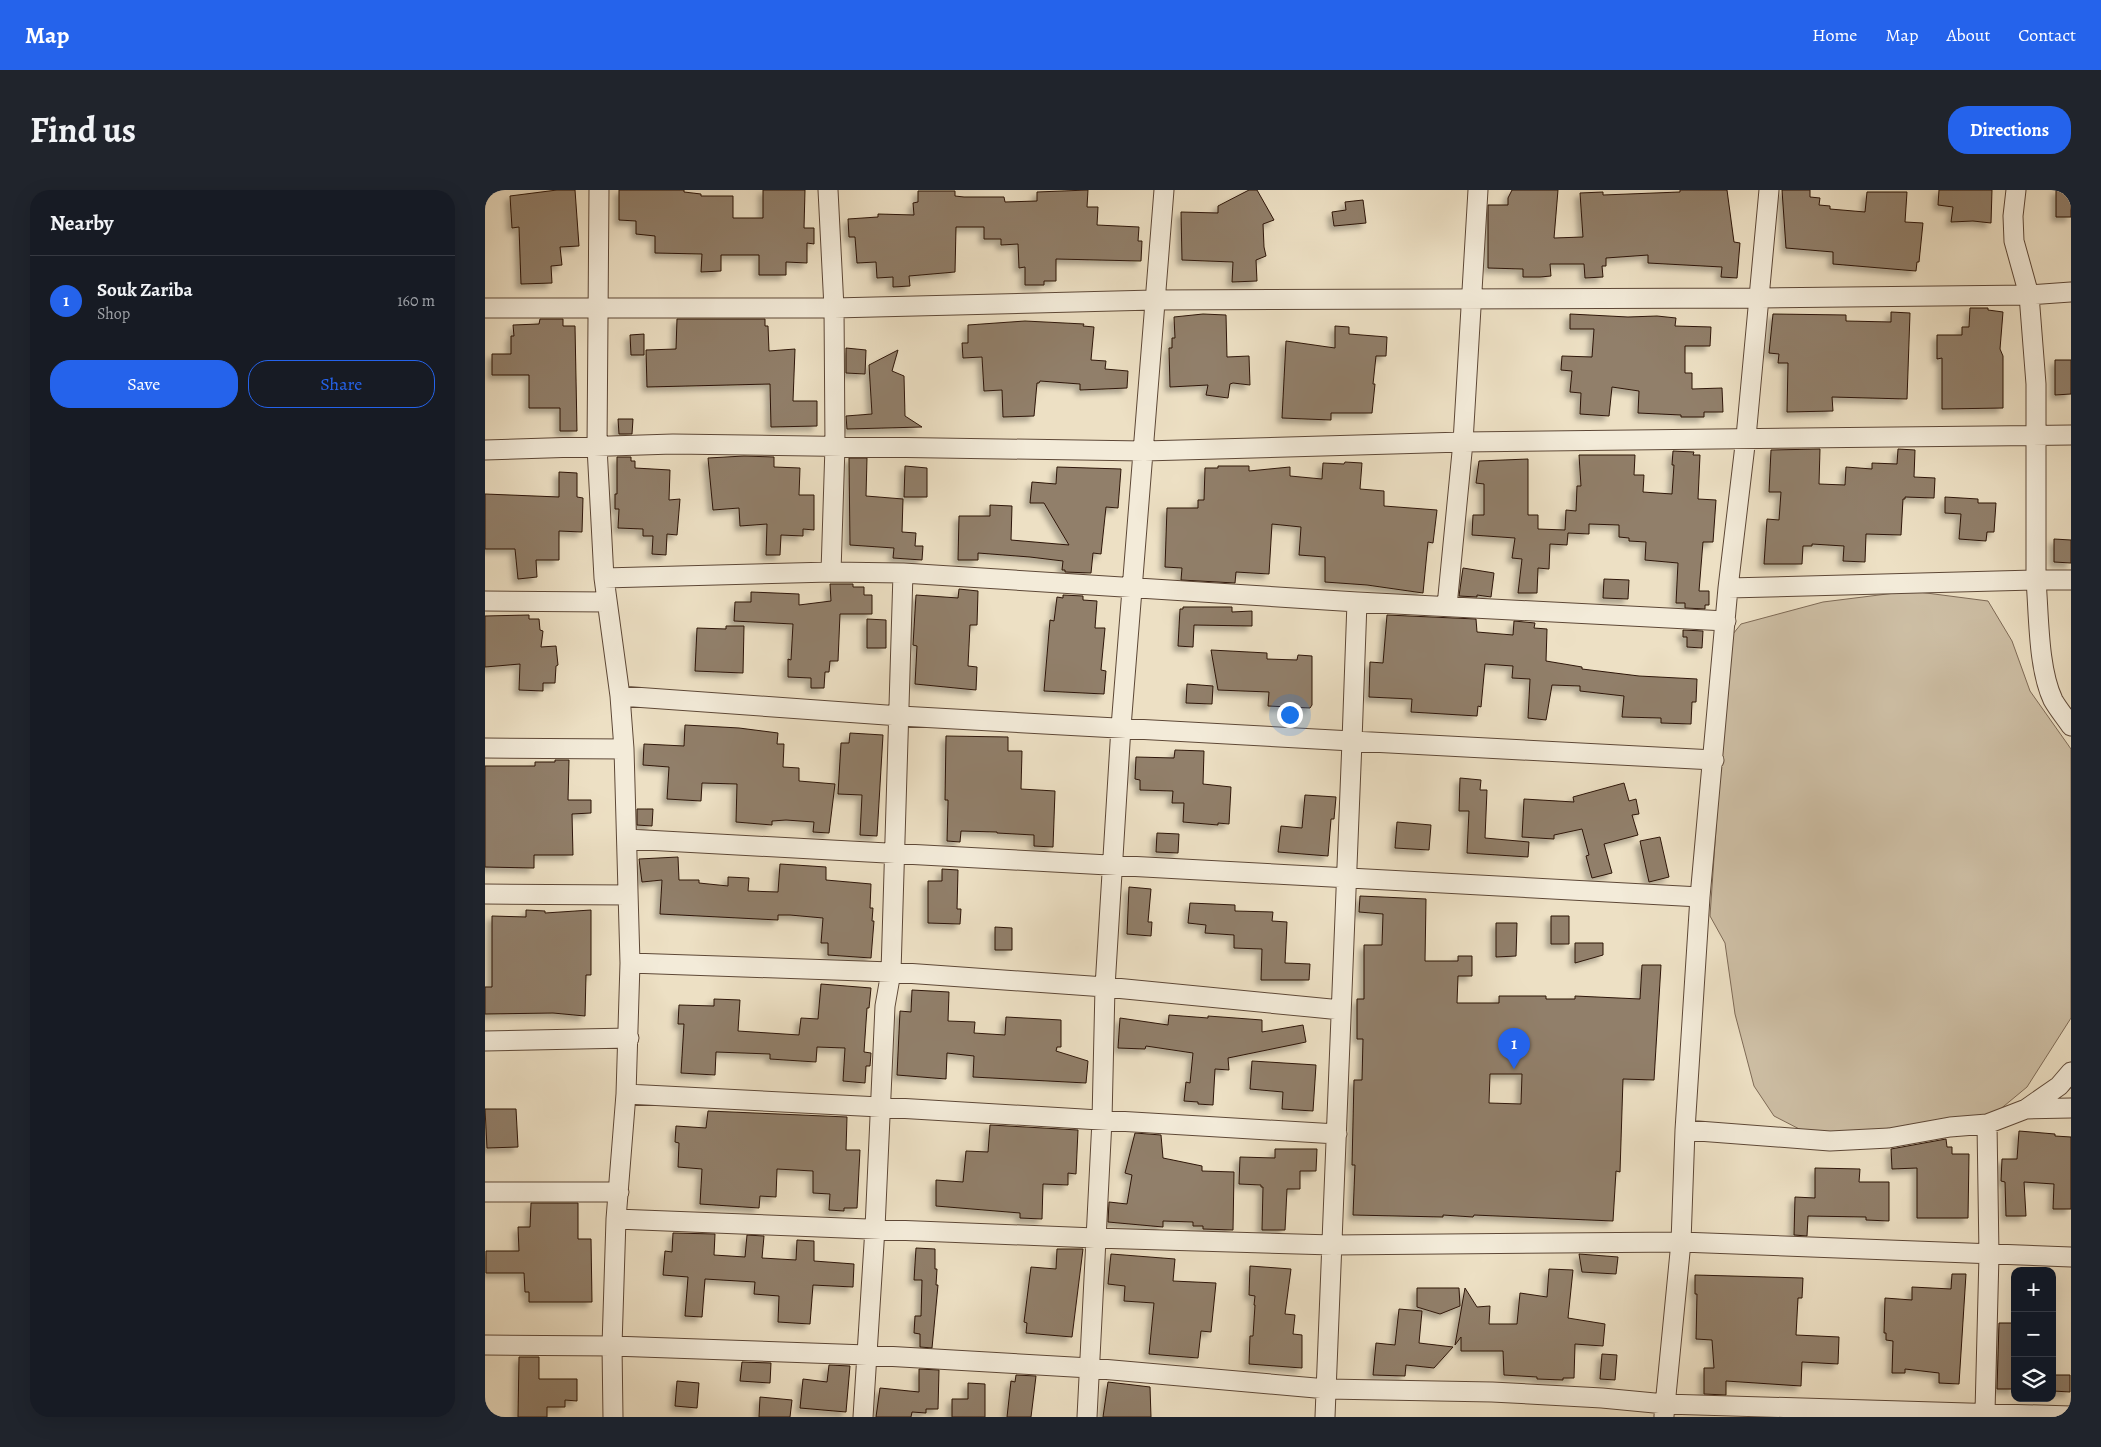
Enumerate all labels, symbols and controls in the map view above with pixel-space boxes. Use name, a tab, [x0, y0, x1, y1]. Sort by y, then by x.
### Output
text: Map	[25, 19, 69, 51]
text: Home	[1812, 23, 1857, 47]
text: Map	[1885, 23, 1918, 47]
text: About	[1946, 23, 1990, 47]
text: Contact	[2018, 23, 2076, 47]
text: Find us	[30, 106, 136, 154]
button: Directions	[1948, 106, 2071, 154]
text: Nearby	[50, 209, 113, 237]
text: Souk Zariba	[97, 277, 193, 303]
text: 1	[63, 290, 69, 312]
text: 160 m	[397, 290, 435, 312]
text: Shop	[97, 303, 130, 325]
button: Save	[50, 360, 238, 408]
button: Share	[248, 360, 435, 408]
your location	[1277, 702, 1303, 728]
pin: 1	[1498, 1028, 1530, 1069]
map controls	[2011, 1267, 2056, 1402]
button: +	[2011, 1267, 2056, 1312]
button: −	[2011, 1312, 2056, 1357]
button: layers	[2011, 1357, 2056, 1402]

